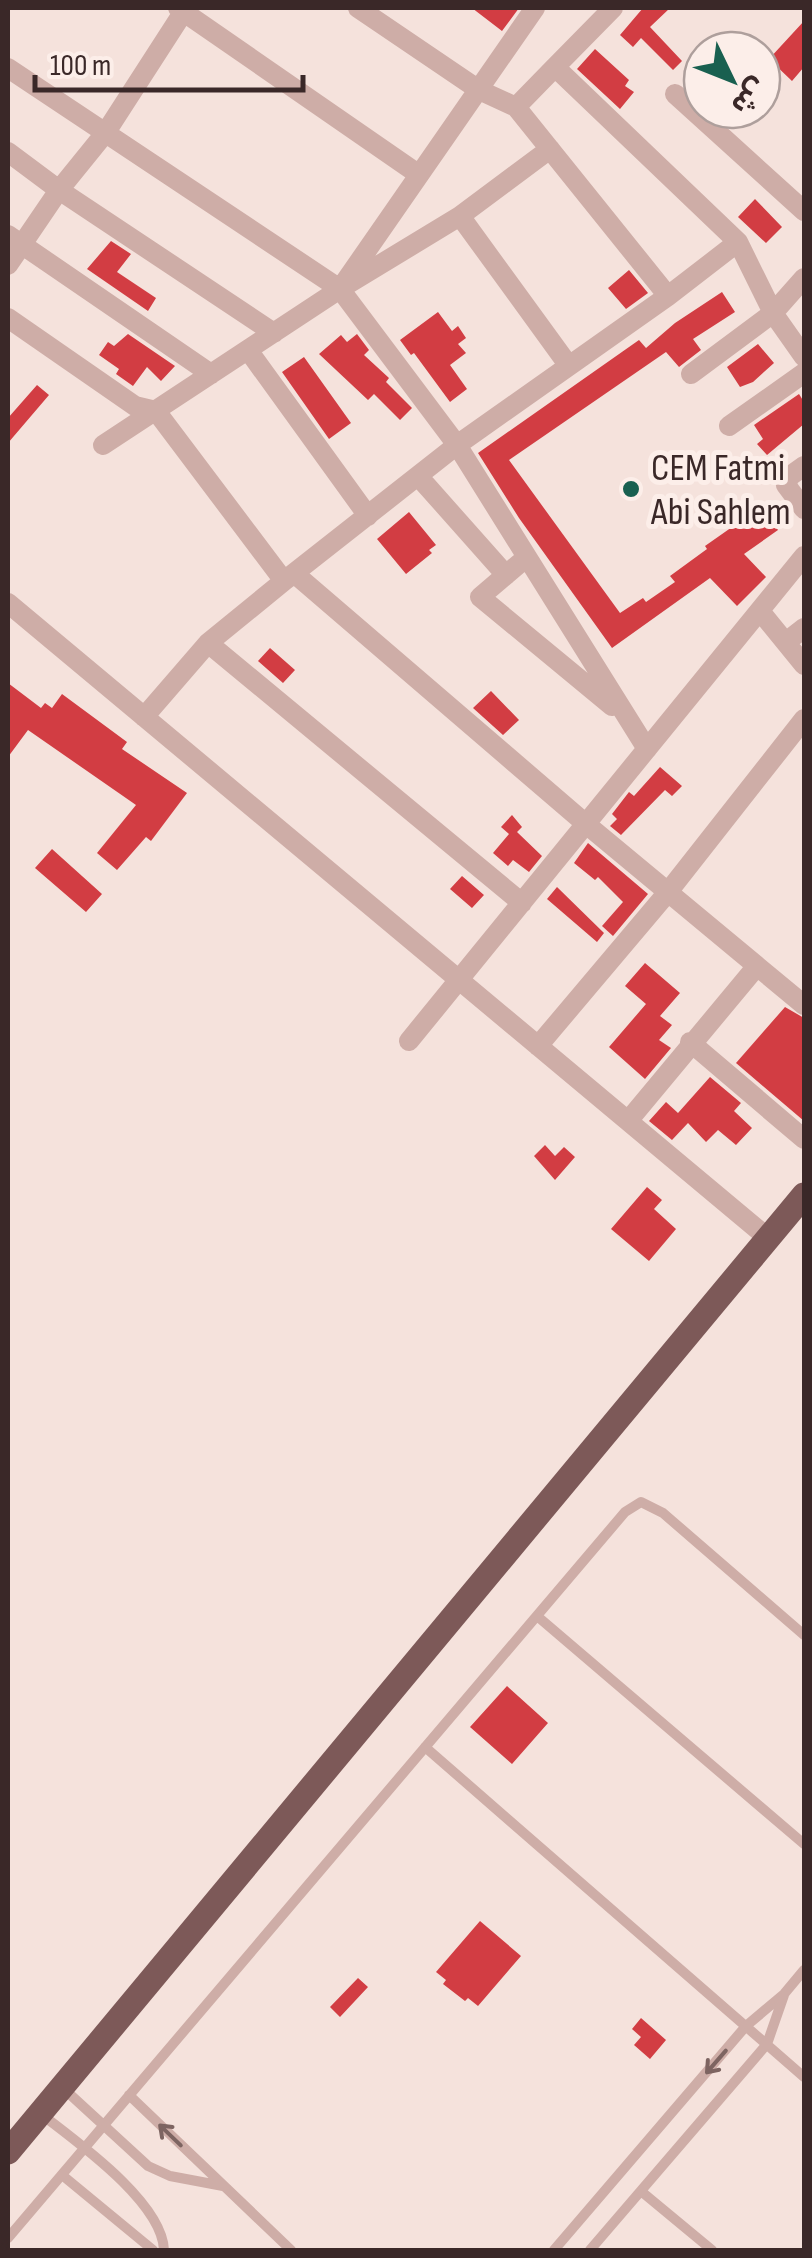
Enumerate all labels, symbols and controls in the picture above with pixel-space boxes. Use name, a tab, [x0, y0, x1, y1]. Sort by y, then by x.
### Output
scale bar	[35, 30, 302, 92]
north arrow	[682, 30, 782, 130]
text: 100 m	[50, 48, 111, 84]
text: ش	[724, 71, 774, 121]
place label: CEM Fatmi Abi Sahlem	[650, 446, 791, 535]
marker: CEM Fatmi Abi Sahlem	[620, 478, 642, 500]
one-way arrow	[705, 2049, 727, 2075]
one-way arrow	[159, 2123, 183, 2147]

